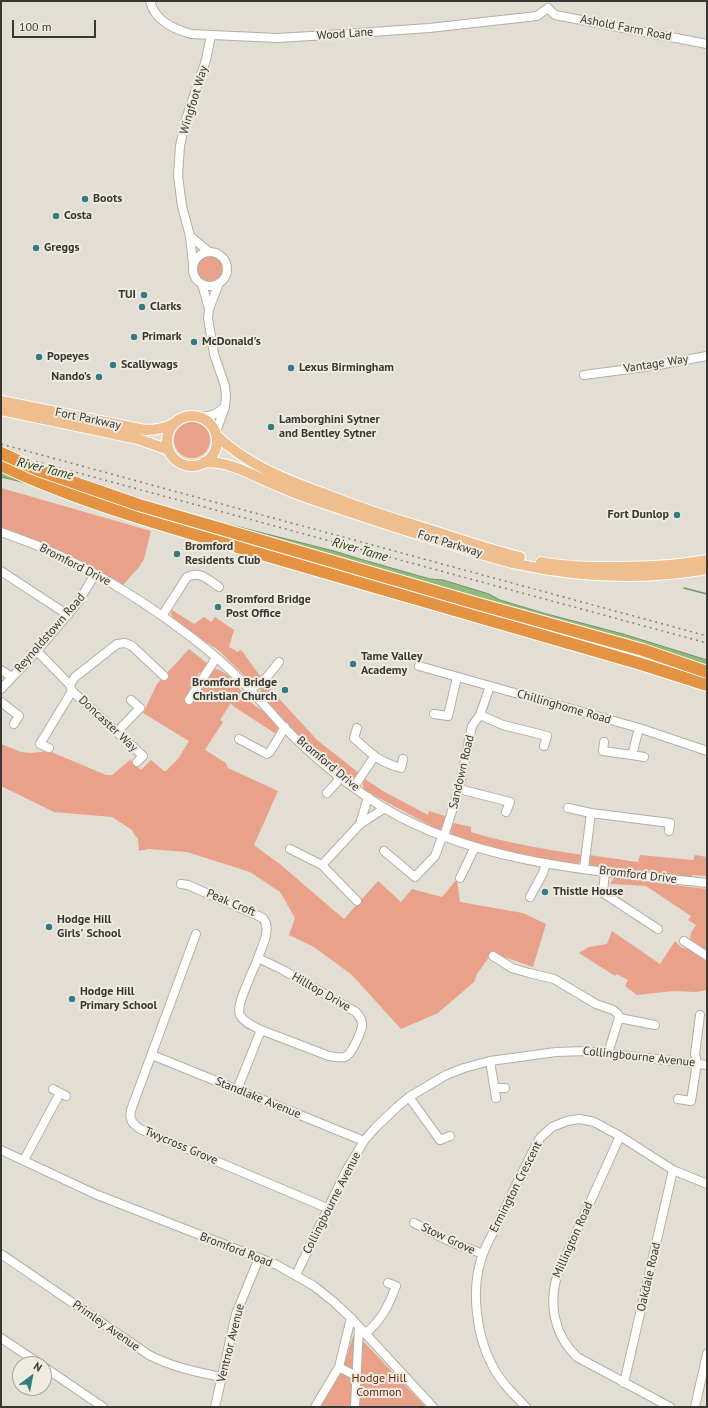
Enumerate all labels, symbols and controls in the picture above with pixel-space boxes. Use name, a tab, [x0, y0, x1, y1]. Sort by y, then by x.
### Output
scale bar	[14, 12, 98, 38]
street label: Ashold Farm Road	[579, 12, 673, 44]
text: 100 m	[19, 19, 52, 34]
street label: Wood Lane	[316, 25, 374, 43]
street label: Wingfoot Way	[177, 64, 211, 136]
place label: Boots	[93, 192, 122, 206]
marker: Boots	[80, 194, 90, 204]
place label: Costa	[64, 209, 92, 223]
marker: Costa	[51, 211, 61, 221]
place label: Greggs	[44, 241, 79, 255]
marker: Greggs	[31, 243, 41, 253]
place label: TUI	[118, 288, 136, 302]
marker: TUI	[139, 290, 149, 300]
place label: Clarks	[150, 300, 181, 314]
marker: Clarks	[137, 302, 147, 312]
place label: Primark	[142, 330, 182, 344]
marker: Primark	[129, 332, 139, 342]
place label: McDonald's	[202, 335, 261, 349]
marker: McDonald's	[189, 337, 199, 347]
place label: Popeyes	[47, 350, 89, 364]
marker: Popeyes	[34, 352, 44, 362]
street label: Vantage Way	[623, 352, 689, 376]
place label: Scallywags	[121, 358, 178, 372]
marker: Scallywags	[108, 360, 118, 370]
place label: Lexus Birmingham	[299, 361, 394, 375]
marker: Lexus Birmingham	[286, 363, 296, 373]
place label: Nando's	[51, 370, 91, 384]
marker: Nando's	[94, 372, 104, 382]
street label: Fort Parkway	[54, 405, 122, 433]
place label: Lamborghini Sytner and Bentley Sytner	[279, 413, 380, 441]
marker: Lamborghini Sytner and Bentley Sytner	[266, 422, 276, 432]
water label: River Tame	[15, 454, 75, 484]
place label: Fort Dunlop	[607, 508, 669, 522]
marker: Fort Dunlop	[672, 510, 682, 520]
street label: Fort Parkway	[416, 527, 484, 561]
water label: River Tame	[330, 535, 390, 565]
place label: Bromford Residents Club	[185, 540, 261, 568]
street label: Bromford Drive	[37, 541, 113, 589]
marker: Bromford Residents Club	[172, 549, 182, 559]
street label: Reynoldstown Road	[12, 590, 88, 676]
place label: Bromford Bridge Post Office	[226, 593, 311, 621]
marker: Bromford Bridge Post Office	[213, 602, 223, 612]
place label: Tame Valley Academy	[361, 650, 423, 678]
marker: Tame Valley Academy	[348, 659, 358, 669]
place label: Bromford Bridge Christian Church	[192, 676, 277, 704]
marker: Bromford Bridge Christian Church	[280, 685, 290, 695]
street label: Chillinghome Road	[515, 687, 613, 727]
street label: Doncaster Way	[75, 693, 141, 755]
street label: Bromford Drive	[293, 733, 363, 795]
street label: Sandown Road	[446, 734, 478, 810]
street label: Bromford Drive	[598, 863, 678, 887]
place label: Thistle House	[553, 885, 623, 899]
street label: Peak Croft	[204, 886, 258, 920]
marker: Thistle House	[540, 887, 550, 897]
place label: Hodge Hill Girls' School	[57, 913, 121, 941]
marker: Hodge Hill Girls' School	[44, 922, 54, 932]
street label: Hilltop Drive	[289, 969, 353, 1015]
place label: Hodge Hill Primary School	[80, 985, 157, 1013]
marker: Hodge Hill Primary School	[67, 994, 77, 1004]
street label: Collingbourne Avenue	[582, 1044, 696, 1070]
street label: Standlake Avenue	[213, 1074, 303, 1122]
street label: Twycross Grove	[142, 1124, 220, 1168]
street label: Ermington Crescent	[487, 1139, 545, 1235]
street label: Collingbourne Avenue	[300, 1149, 364, 1257]
street label: Millington Road	[550, 1200, 596, 1280]
street label: Stow Grove	[419, 1220, 477, 1258]
street label: Bromford Road	[198, 1230, 274, 1270]
street label: Oakdale Road	[634, 1241, 664, 1313]
street label: Primley Avenue	[70, 1297, 142, 1355]
street label: Ventnor Avenue	[214, 1302, 248, 1384]
north arrow	[12, 1356, 52, 1396]
text: N	[31, 1359, 45, 1375]
park label: Hodge Hill Common	[352, 1372, 406, 1400]

